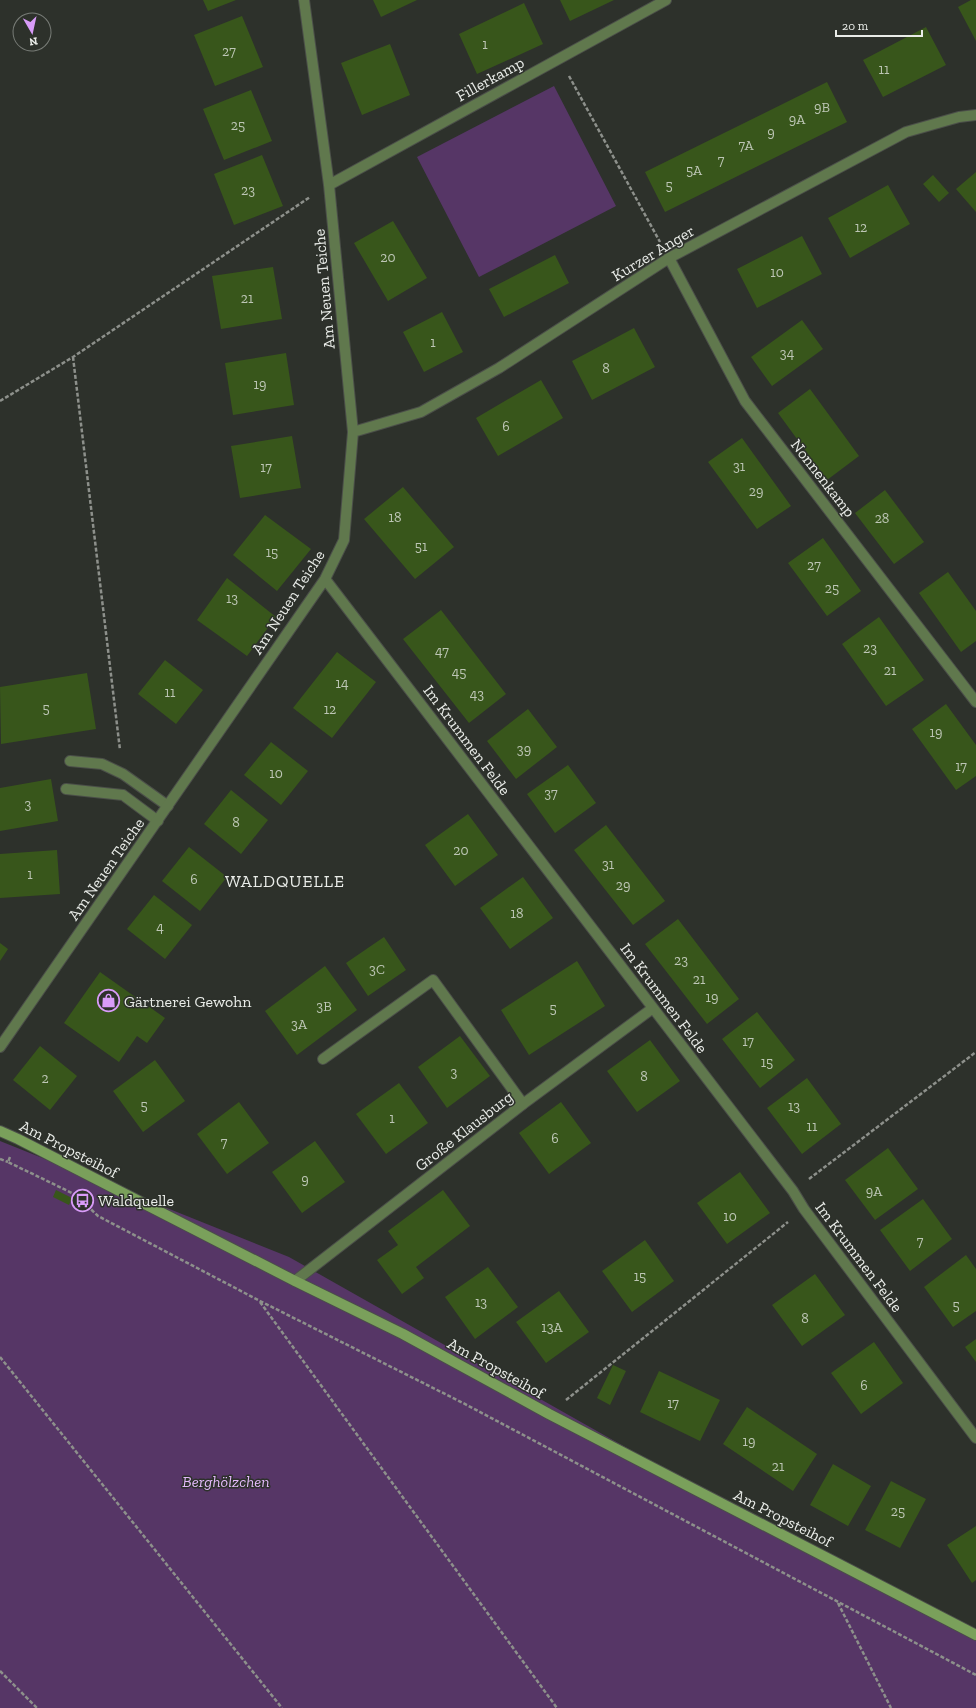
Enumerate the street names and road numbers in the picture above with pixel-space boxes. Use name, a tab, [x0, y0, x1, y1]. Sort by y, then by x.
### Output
street label: Fillerkamp	[453, 52, 527, 105]
street label: Kurzer Anger	[608, 221, 698, 285]
street label: Am Neuen Teiche	[309, 228, 339, 350]
street label: Nonnenkamp	[787, 435, 859, 521]
street label: Am Neuen Teiche	[247, 546, 329, 658]
street label: Im Krummen Felde	[419, 681, 515, 799]
street label: Am Neuen Teiche	[64, 814, 148, 924]
street label: Im Krummen Felde	[616, 939, 712, 1057]
street label: Große Klausburg	[411, 1087, 517, 1175]
street label: Am Propsteihof	[17, 1116, 123, 1183]
street label: Im Krummen Felde	[811, 1198, 907, 1316]
street label: Am Propsteihof	[444, 1334, 549, 1403]
street label: Am Propsteihof	[731, 1485, 837, 1552]

